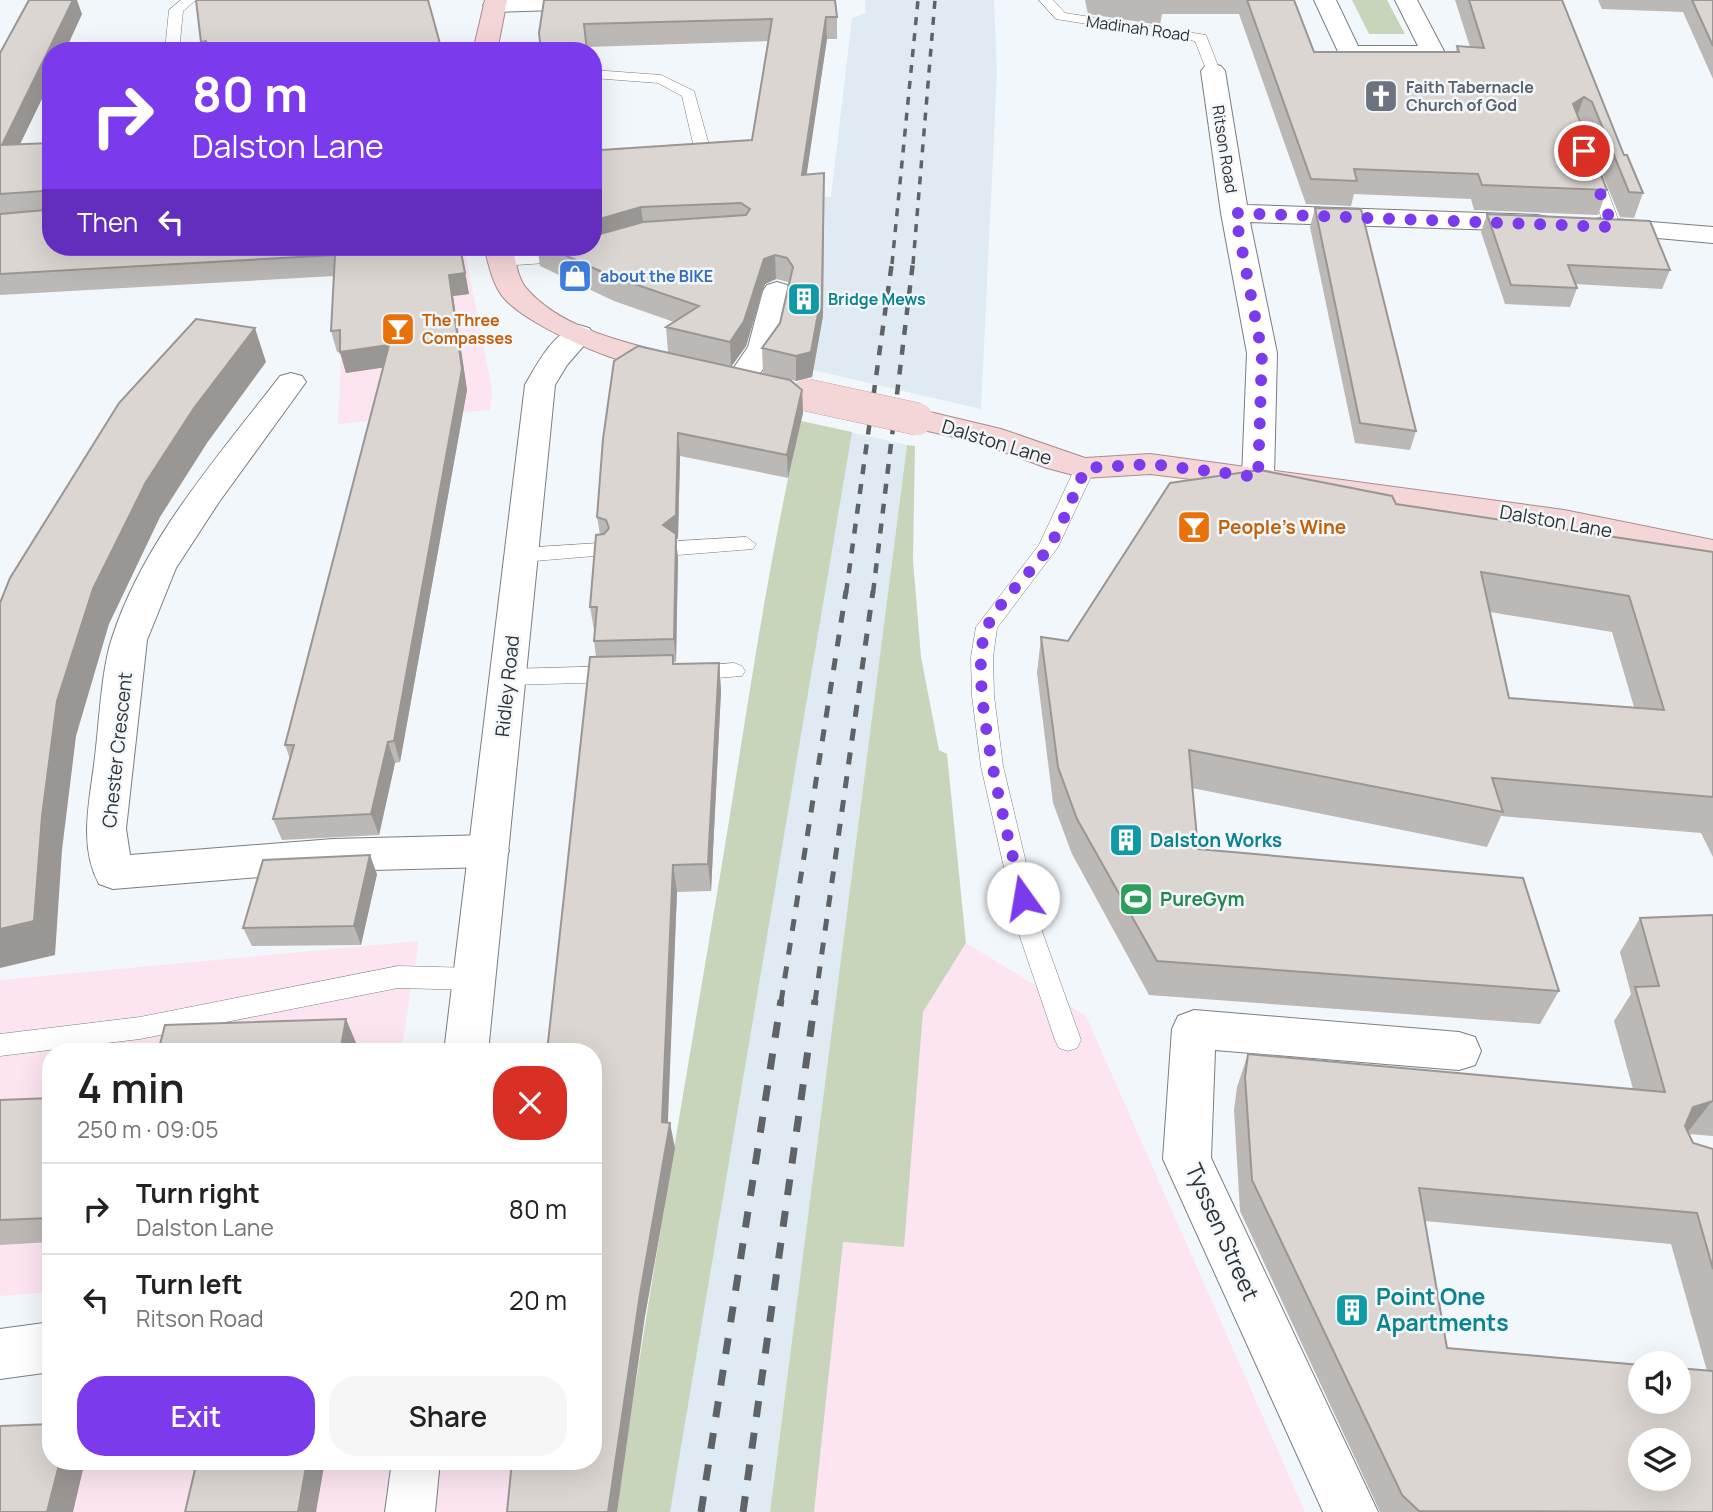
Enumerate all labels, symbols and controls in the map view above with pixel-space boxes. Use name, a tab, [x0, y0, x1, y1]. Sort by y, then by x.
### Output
street label: Madinah Road	[1085, 10, 1191, 46]
text: 80 m	[192, 60, 308, 127]
icon: right	[77, 70, 168, 161]
place label: Faith Tabernacle Church of God	[1406, 76, 1534, 116]
church icon: Faith Tabernacle Church of God	[1362, 77, 1400, 115]
street label: Ritson Road	[1207, 103, 1243, 195]
pin	[1554, 121, 1614, 181]
text: Dalston Lane	[192, 124, 384, 168]
icon: arrive	[1565, 132, 1603, 170]
icon: left	[152, 203, 190, 241]
text: Then	[77, 204, 138, 240]
shop icon: about the BIKE	[556, 257, 594, 295]
place label: about the BIKE	[600, 265, 713, 287]
building icon: Bridge Mews	[785, 280, 823, 318]
place label: Bridge Mews	[828, 288, 926, 310]
place label: The Three Compasses	[422, 309, 513, 349]
bar icon: The Three Compasses	[379, 310, 417, 348]
street label: Dalston Lane	[939, 413, 1055, 471]
street label: Dalston Lane	[1498, 498, 1614, 544]
bar icon: People's Wine	[1175, 508, 1213, 546]
place label: People's Wine	[1218, 514, 1346, 540]
street label: Ridley Road	[489, 634, 525, 738]
street label: Chester Crescent	[96, 671, 138, 829]
building icon: Dalston Works	[1107, 821, 1145, 859]
place label: Dalston Works	[1150, 827, 1282, 853]
position arrow	[986, 861, 1060, 935]
sports icon: PureGym	[1117, 880, 1155, 918]
place label: PureGym	[1160, 886, 1244, 912]
text: 4 min	[77, 1058, 185, 1116]
button: close	[493, 1066, 567, 1140]
text: 250 m · 09:05	[77, 1113, 218, 1145]
street label: Tyssen Street	[1178, 1158, 1267, 1305]
text: Turn right	[136, 1175, 260, 1211]
icon: right	[77, 1190, 115, 1228]
text: 80 m	[509, 1191, 567, 1227]
text: Dalston Lane	[136, 1211, 274, 1243]
text: Turn left	[136, 1266, 243, 1302]
place label: Point One Apartments	[1376, 1280, 1509, 1338]
icon: left	[77, 1281, 115, 1319]
text: 20 m	[509, 1282, 567, 1318]
building icon: Point One Apartments	[1333, 1291, 1371, 1329]
text: Ritson Road	[136, 1302, 264, 1334]
map controls	[1628, 1351, 1691, 1491]
button: sound	[1628, 1351, 1691, 1414]
button: Exit	[77, 1376, 315, 1456]
button: Share	[329, 1376, 567, 1456]
button: layers	[1628, 1428, 1691, 1491]

